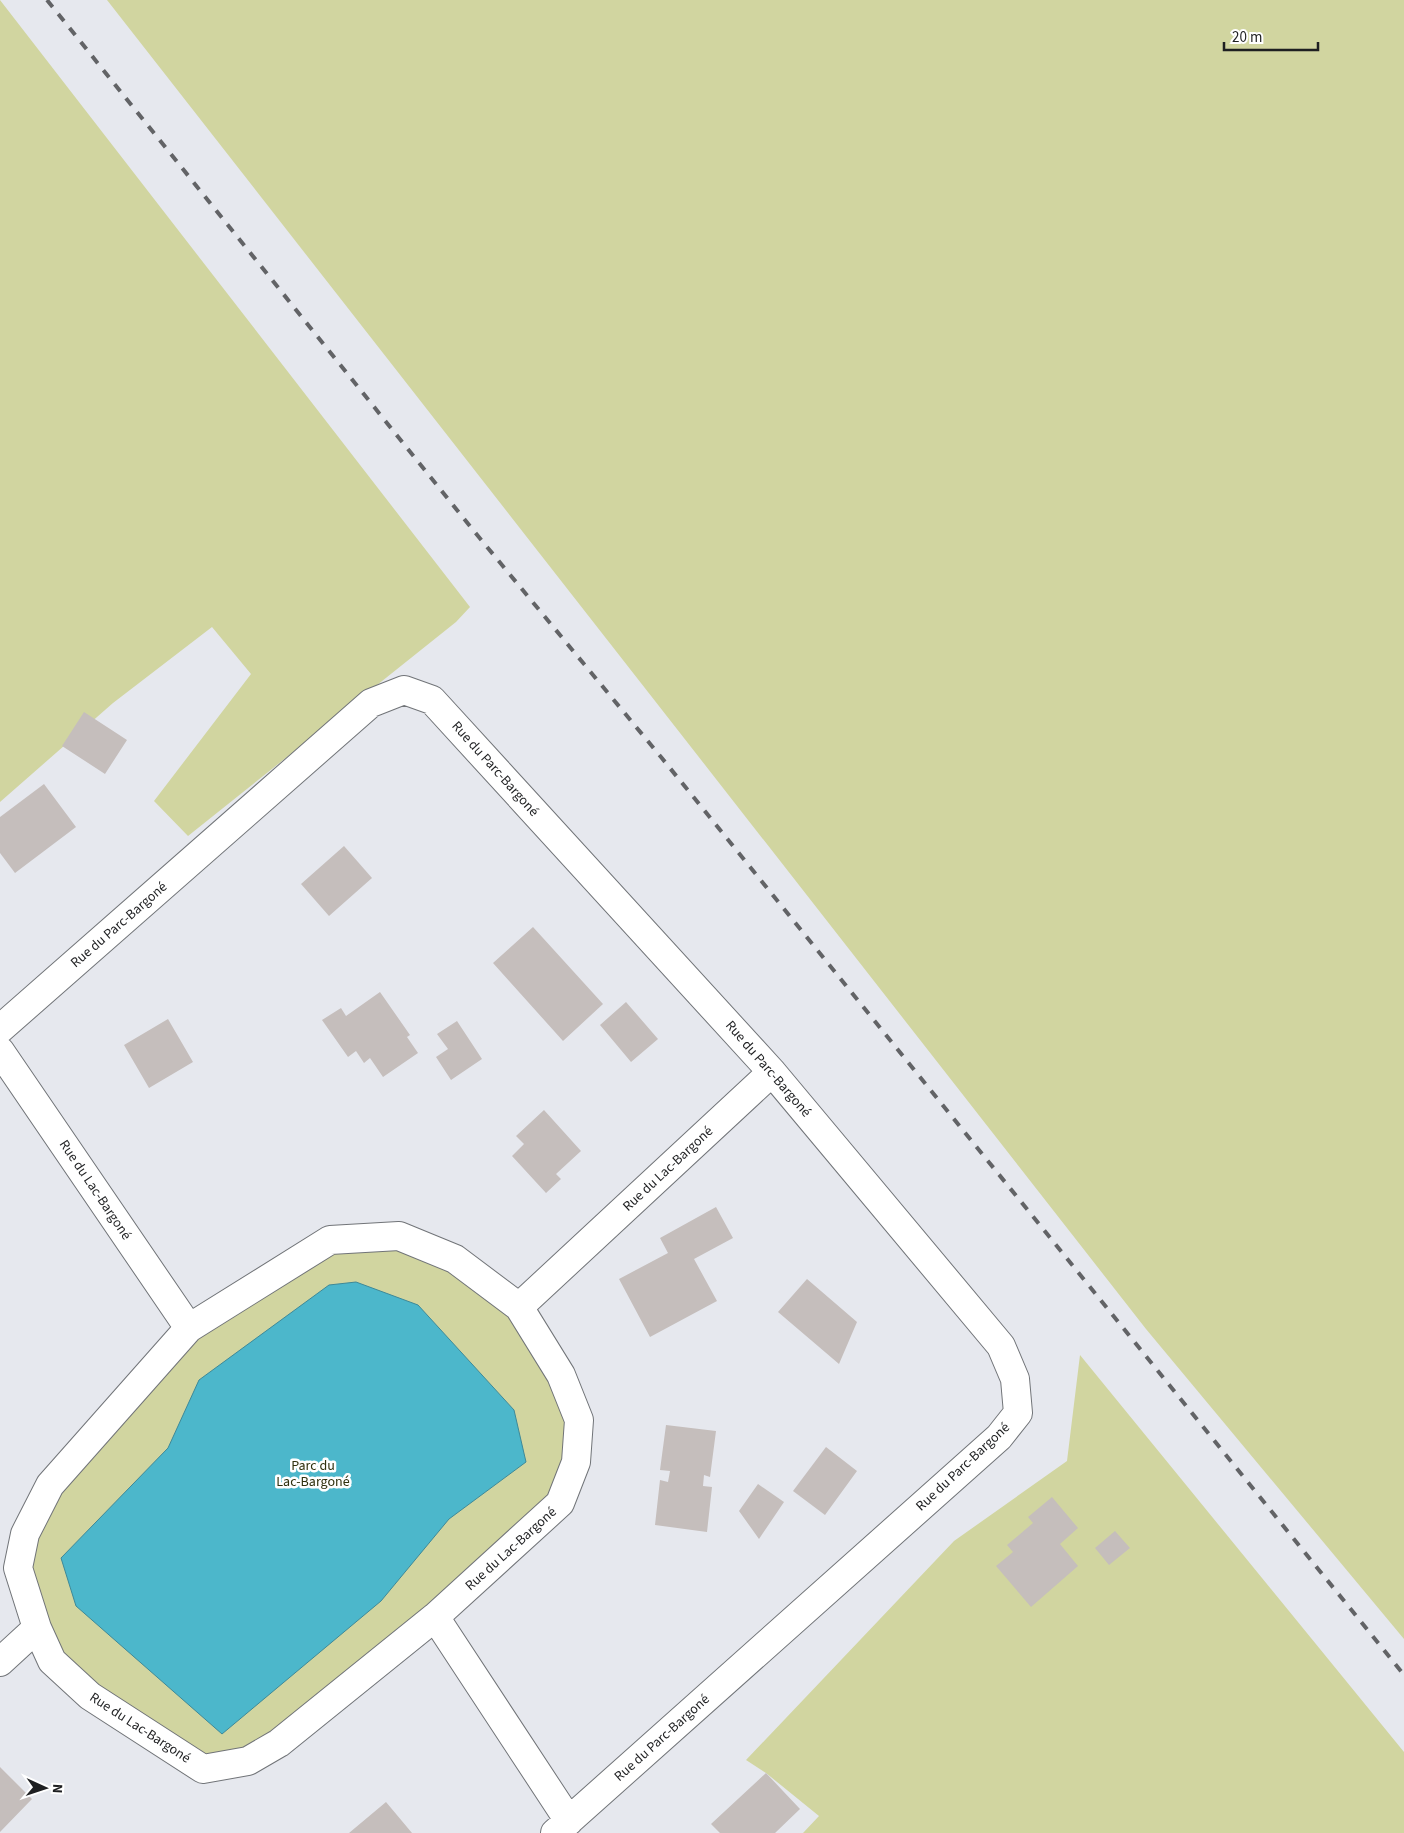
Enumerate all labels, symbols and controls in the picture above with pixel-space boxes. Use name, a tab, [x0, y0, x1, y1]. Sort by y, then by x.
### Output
scale bar	[1224, 20, 1318, 52]
text: 20 m	[1232, 27, 1262, 48]
street label: Rue du Parc-Bargoné	[447, 717, 543, 821]
street label: Rue du Parc-Bargoné	[66, 877, 172, 973]
street label: Rue du Parc-Bargoné	[720, 1016, 816, 1122]
street label: Rue du Lac-Bargoné	[618, 1122, 718, 1216]
street label: Rue du Lac-Bargoné	[54, 1136, 136, 1244]
street label: Rue du Parc-Bargoné	[912, 1418, 1015, 1516]
park label: Parc du Lac-Bargoné	[276, 1456, 350, 1492]
street label: Rue du Lac-Bargoné	[461, 1502, 561, 1596]
street label: Rue du Lac-Bargoné	[86, 1688, 195, 1768]
street label: Rue du Parc-Bargoné	[610, 1690, 714, 1786]
north arrow	[20, 1763, 70, 1813]
text: N	[47, 1783, 67, 1794]

